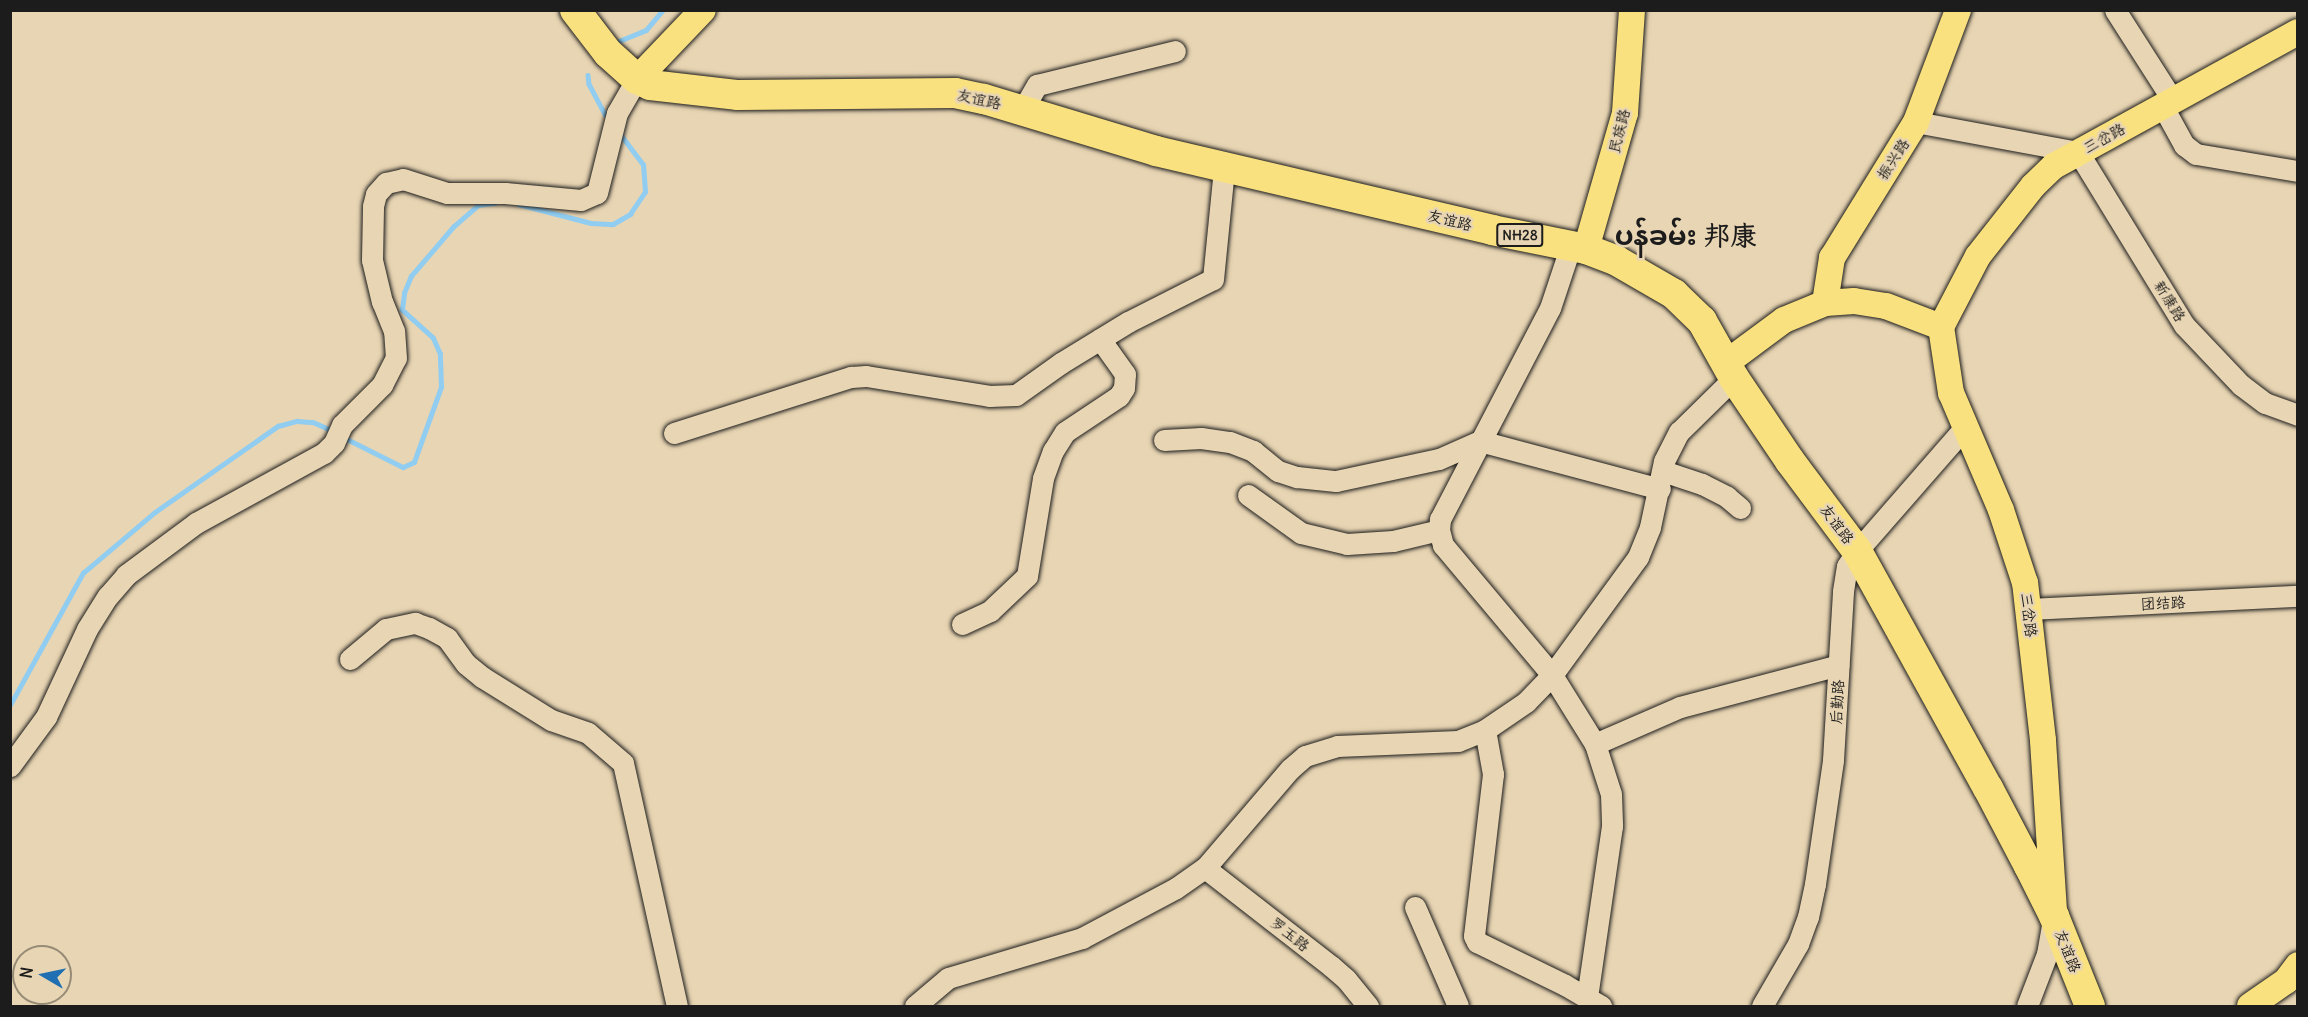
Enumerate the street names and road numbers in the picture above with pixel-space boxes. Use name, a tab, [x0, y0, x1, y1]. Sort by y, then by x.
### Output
street label: 友谊路	[955, 86, 1003, 112]
street label: 民族路	[1605, 107, 1633, 155]
street label: 三岔路	[2080, 119, 2128, 157]
street label: 振兴路	[1873, 135, 1913, 183]
street label: 友谊路	[1426, 206, 1474, 234]
road number: NH28	[1496, 224, 1544, 246]
street label: 新康路	[2150, 277, 2190, 325]
street label: 友谊路	[1816, 501, 1858, 547]
street label: 三岔路	[2017, 592, 2041, 638]
street label: 团结路	[2140, 593, 2186, 613]
street label: 后勤路	[1827, 679, 1847, 725]
street label: 罗玉路	[1267, 913, 1313, 955]
street label: 友谊路	[2051, 927, 2085, 975]

